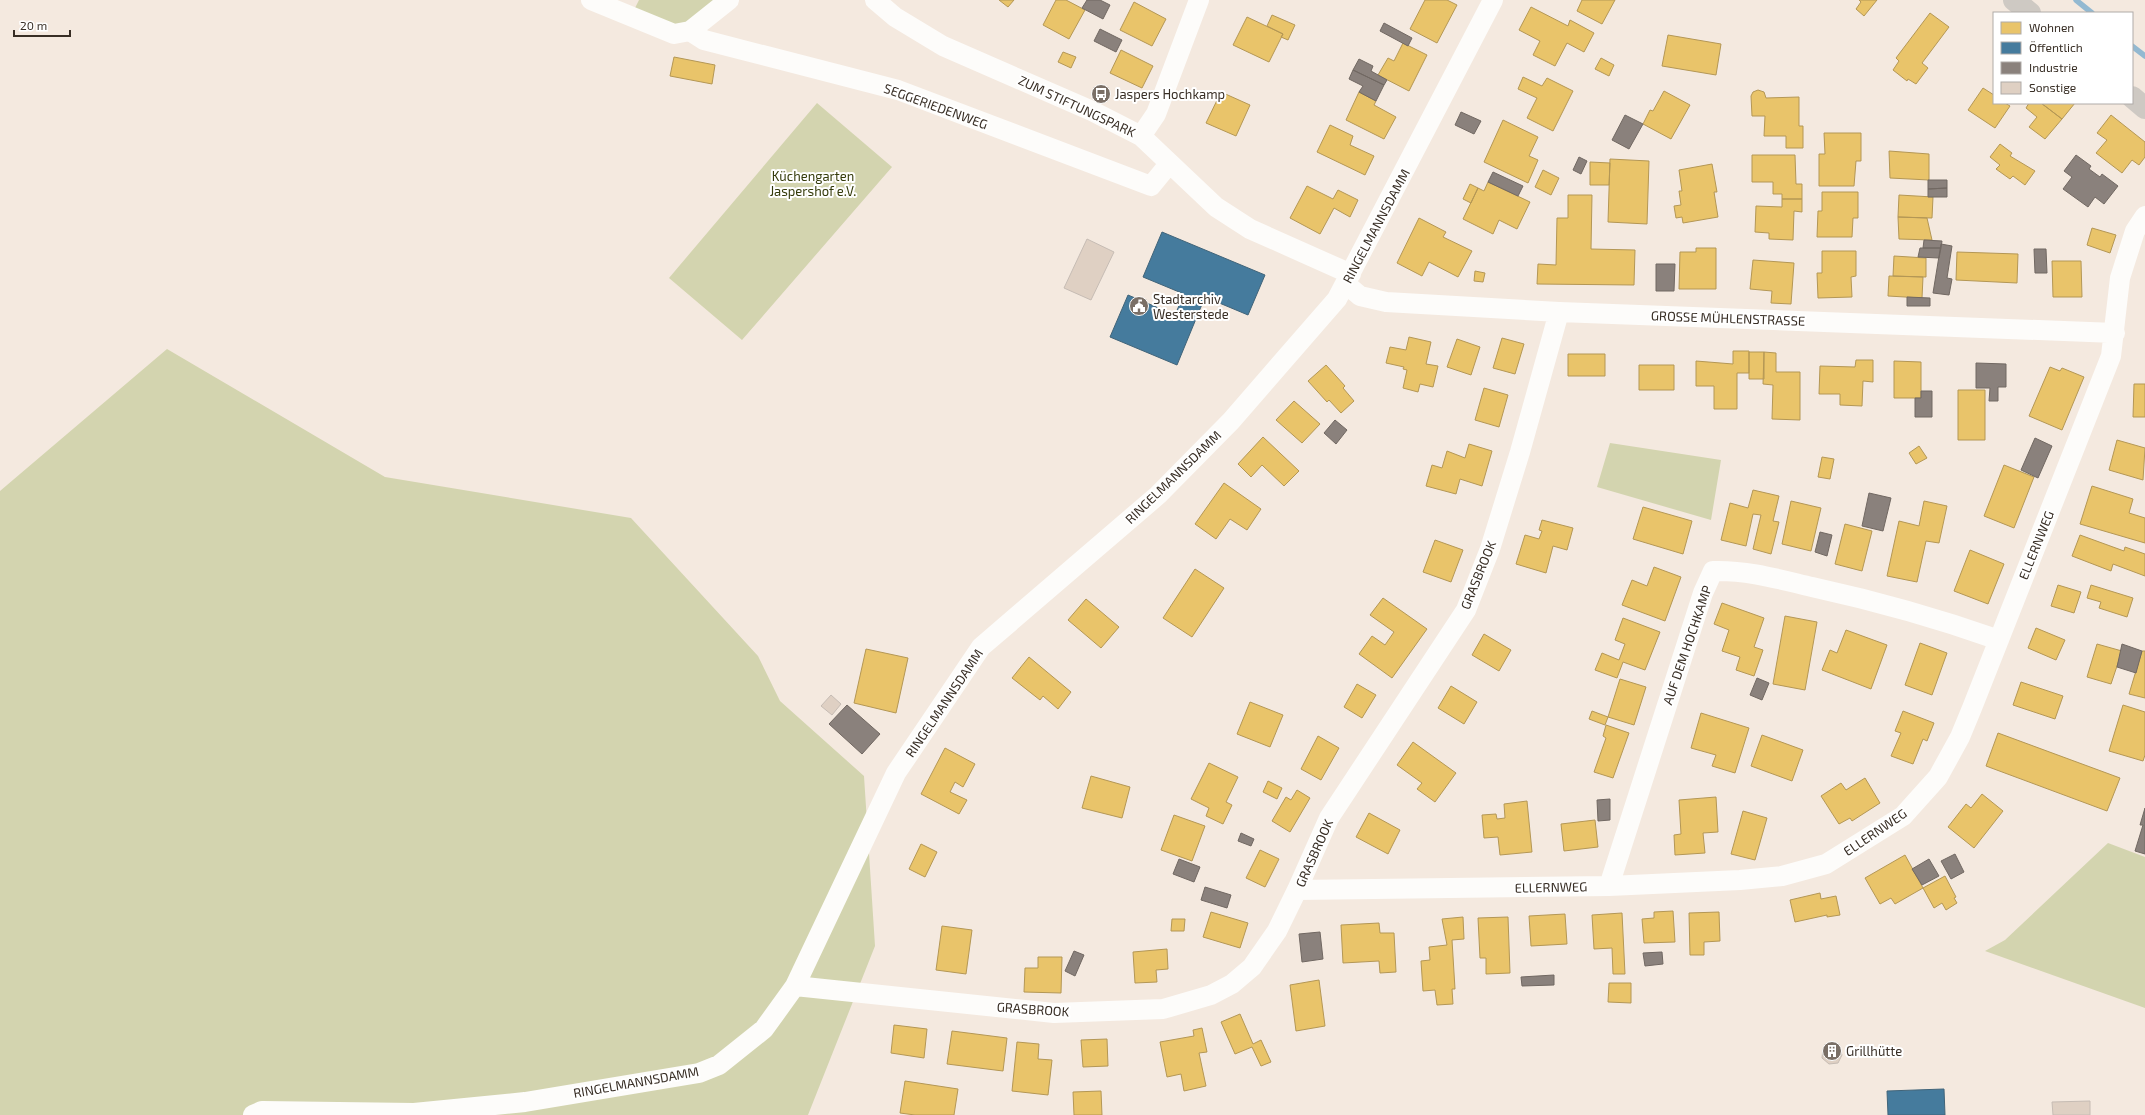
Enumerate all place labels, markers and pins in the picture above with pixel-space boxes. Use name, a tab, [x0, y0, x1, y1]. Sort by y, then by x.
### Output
bus stop icon: Jaspers Hochkamp	[1090, 83, 1112, 105]
place label: Jaspers Hochkamp	[1115, 86, 1225, 102]
place label: Stadtarchiv Westerstede	[1153, 291, 1229, 322]
public building icon: Stadtarchiv Westerstede	[1128, 295, 1150, 317]
building icon: Grillhütte	[1821, 1040, 1843, 1062]
place label: Grillhütte	[1846, 1043, 1902, 1059]

